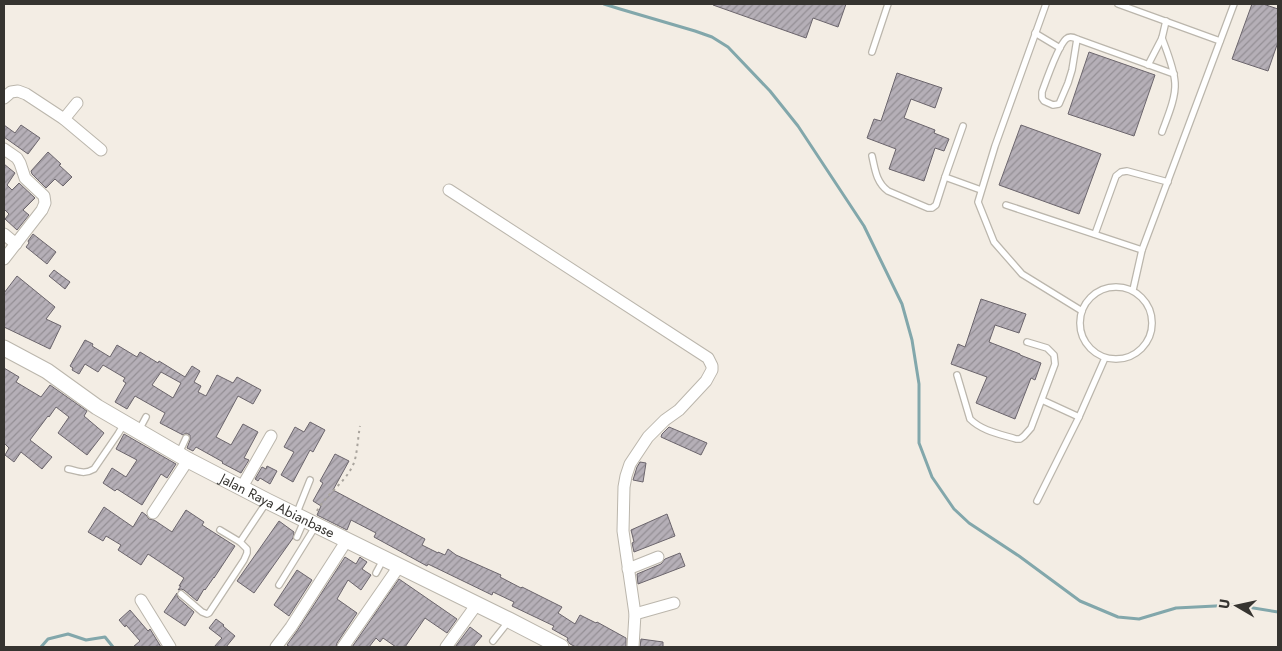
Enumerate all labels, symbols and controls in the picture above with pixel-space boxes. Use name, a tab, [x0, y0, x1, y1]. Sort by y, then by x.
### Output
street label: Jalan Raya Abianbase	[215, 467, 338, 543]
north arrow	[1212, 581, 1262, 631]
text: U	[1214, 598, 1235, 610]

